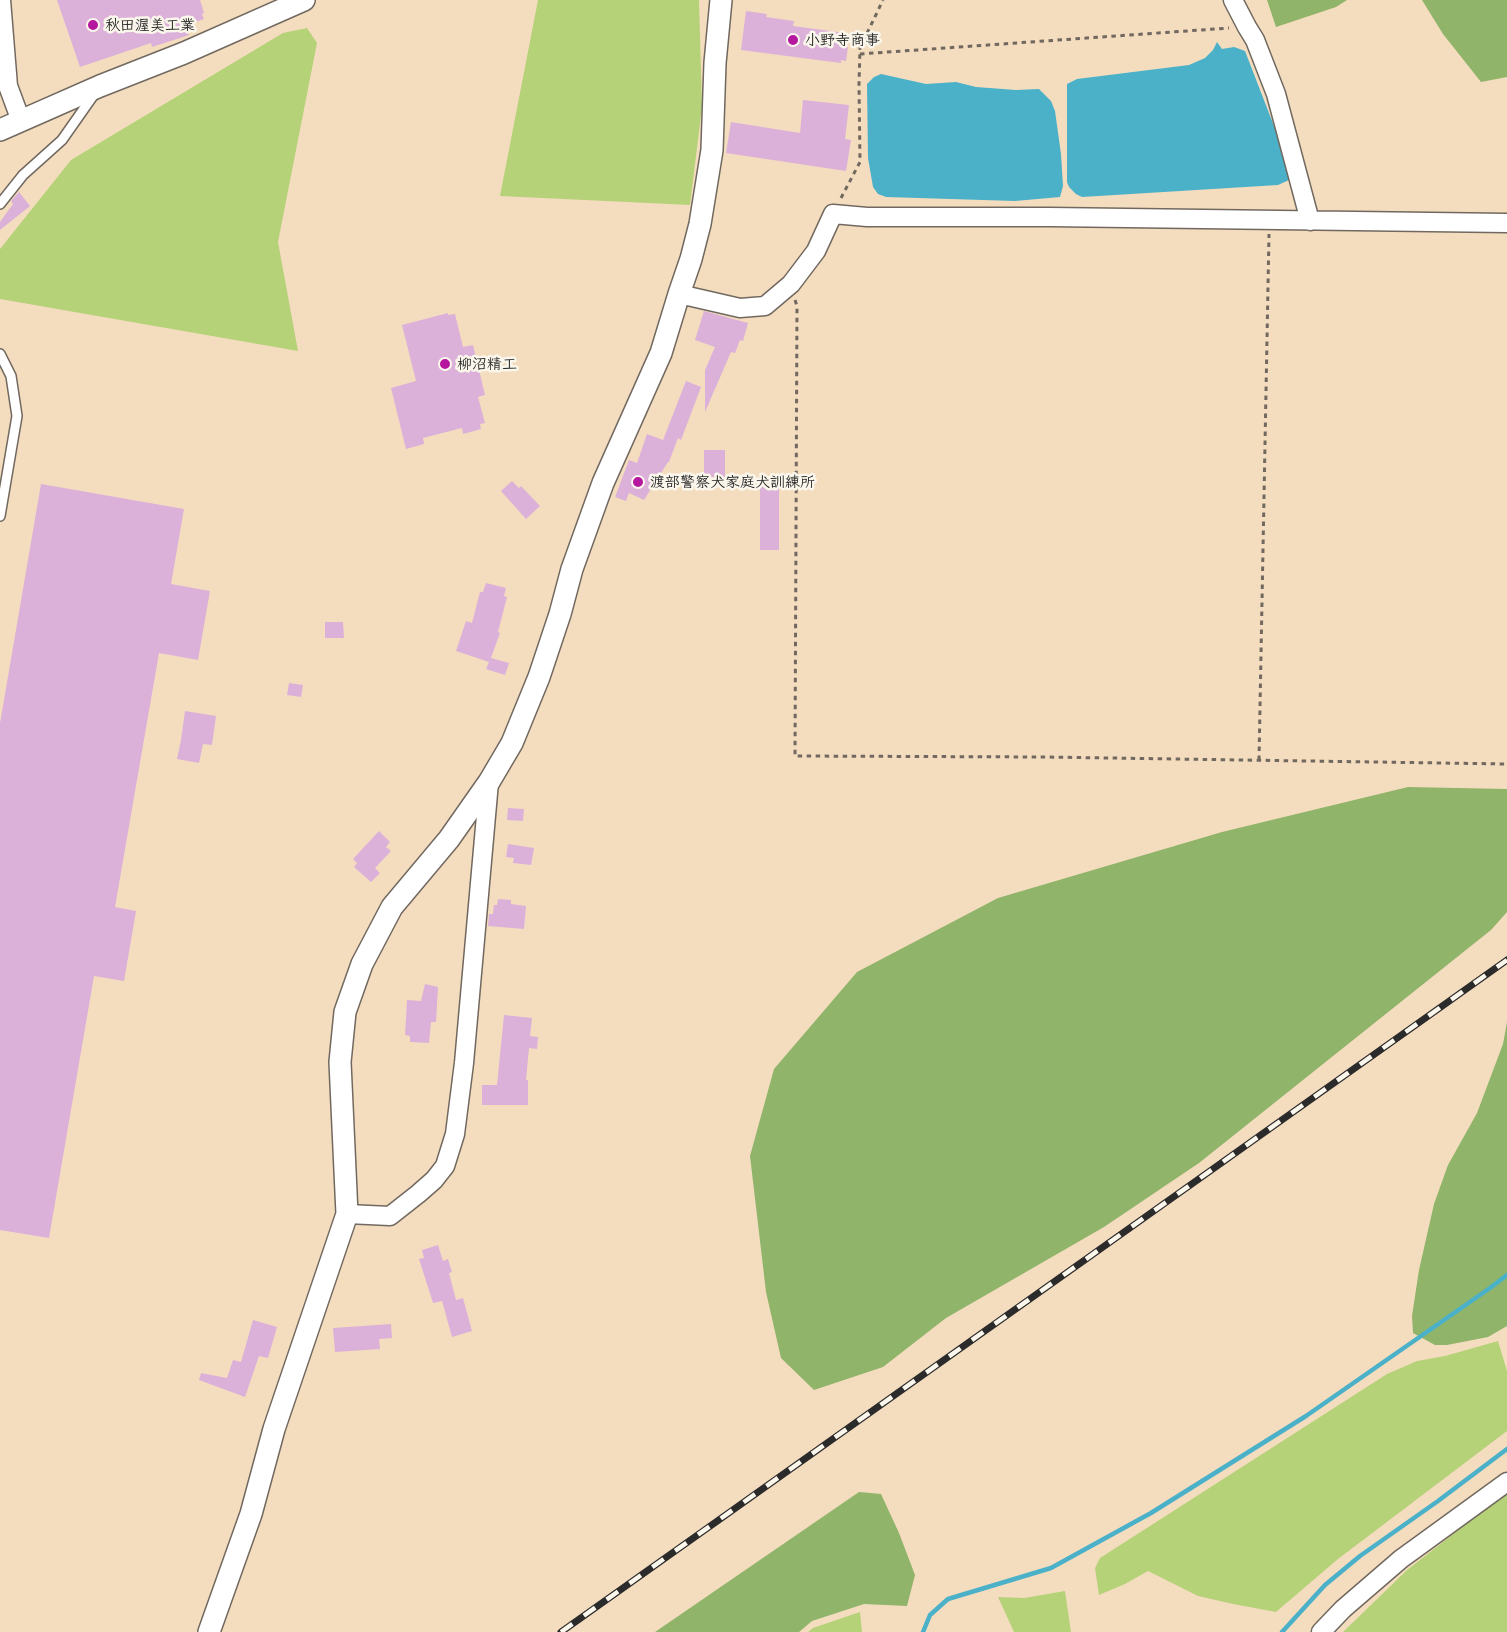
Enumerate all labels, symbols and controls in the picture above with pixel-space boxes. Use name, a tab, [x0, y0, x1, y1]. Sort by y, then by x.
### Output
place label: 秋田渥美工業	[105, 16, 195, 34]
marker: 秋田渥美工業	[86, 18, 100, 32]
place label: 小野寺商事	[805, 31, 880, 49]
marker: 小野寺商事	[786, 33, 800, 47]
place label: 柳沼精工	[457, 355, 517, 373]
marker: 柳沼精工	[438, 357, 452, 371]
place label: 渡部警察犬家庭犬訓練所	[650, 473, 815, 491]
marker: 渡部警察犬家庭犬訓練所	[631, 475, 645, 489]

